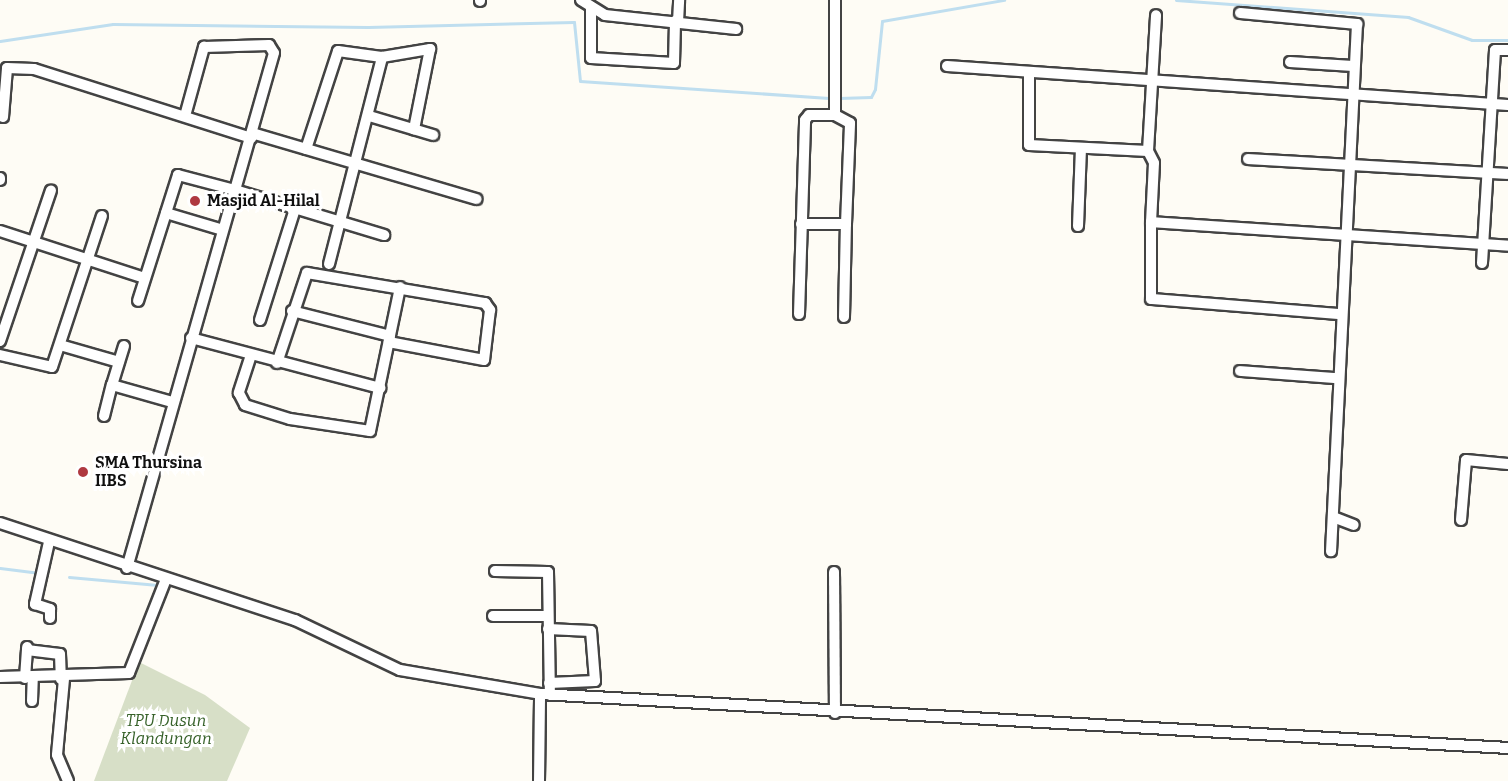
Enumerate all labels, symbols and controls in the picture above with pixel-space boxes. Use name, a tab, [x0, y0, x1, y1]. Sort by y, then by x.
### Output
place label: Masjid Al-Hilal	[207, 191, 320, 211]
marker: Masjid Al-Hilal	[188, 194, 202, 208]
place label: SMA Thursina IIBS	[95, 453, 202, 491]
marker: SMA Thursina IIBS	[76, 465, 90, 479]
park label: TPU Dusun Klandungan	[120, 711, 212, 749]

